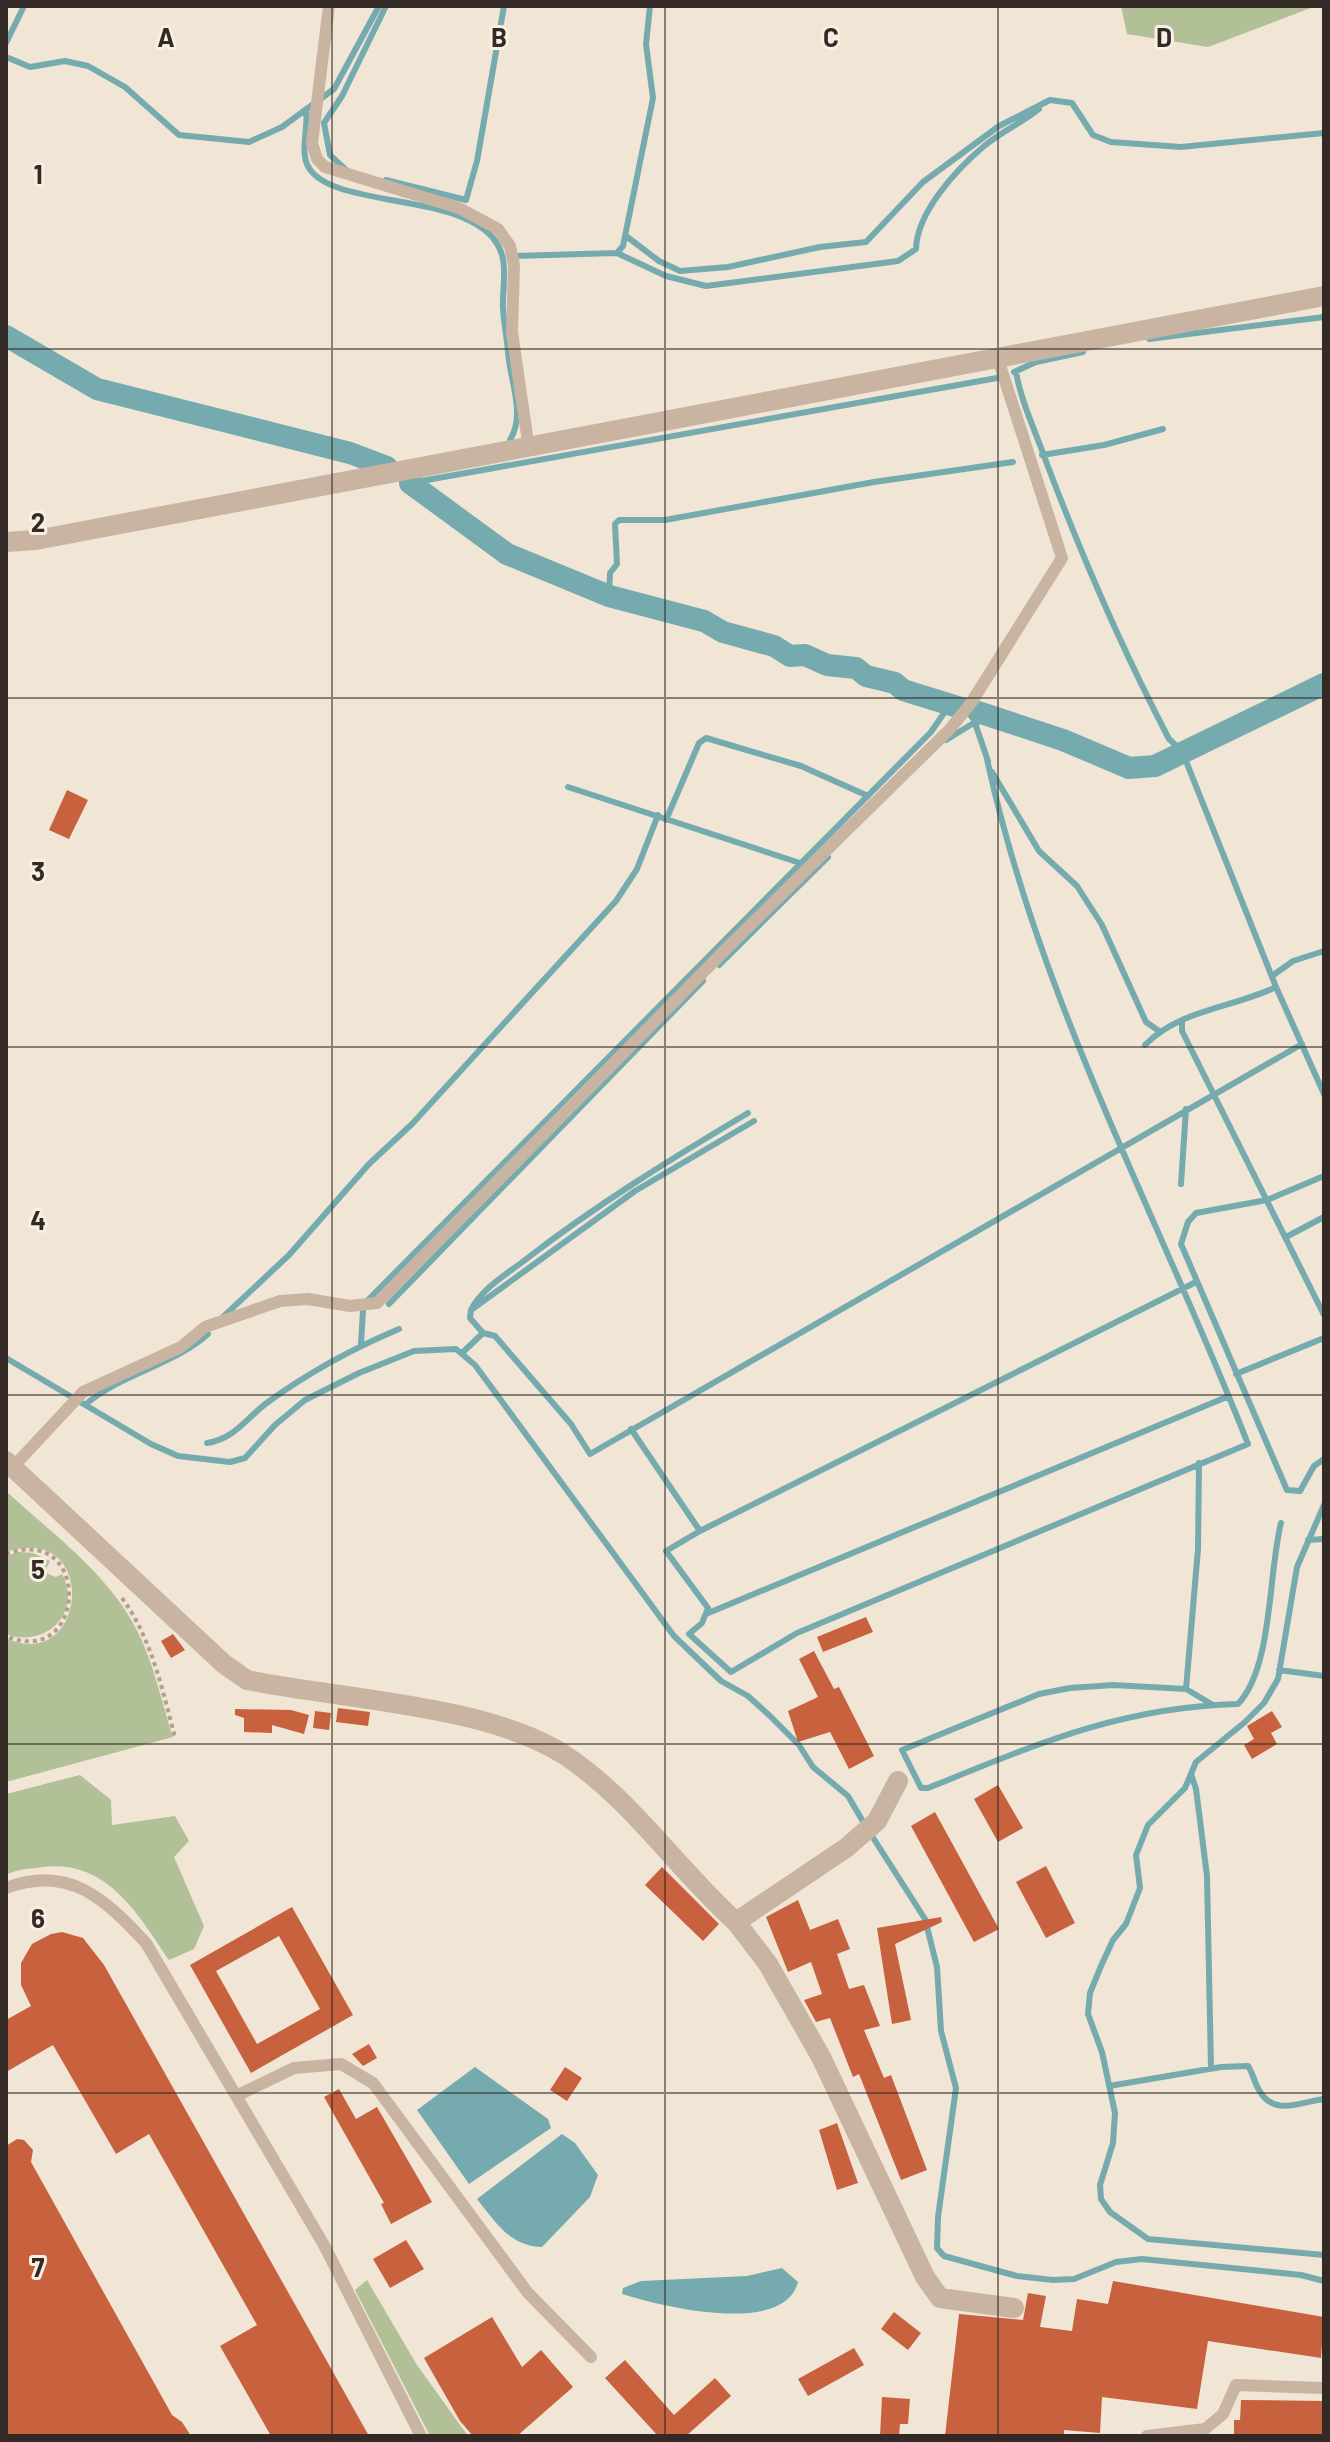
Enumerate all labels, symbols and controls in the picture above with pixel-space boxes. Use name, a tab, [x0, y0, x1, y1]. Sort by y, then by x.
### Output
text: A	[157, 21, 175, 52]
text: B	[491, 21, 507, 52]
text: C	[823, 21, 839, 52]
text: D	[1156, 21, 1172, 52]
text: 1	[33, 158, 43, 189]
text: 2	[31, 506, 45, 537]
text: 3	[31, 855, 45, 886]
text: 4	[30, 1204, 46, 1235]
text: 5	[31, 1553, 45, 1584]
text: 6	[31, 1902, 45, 1933]
text: 7	[32, 2251, 45, 2282]

